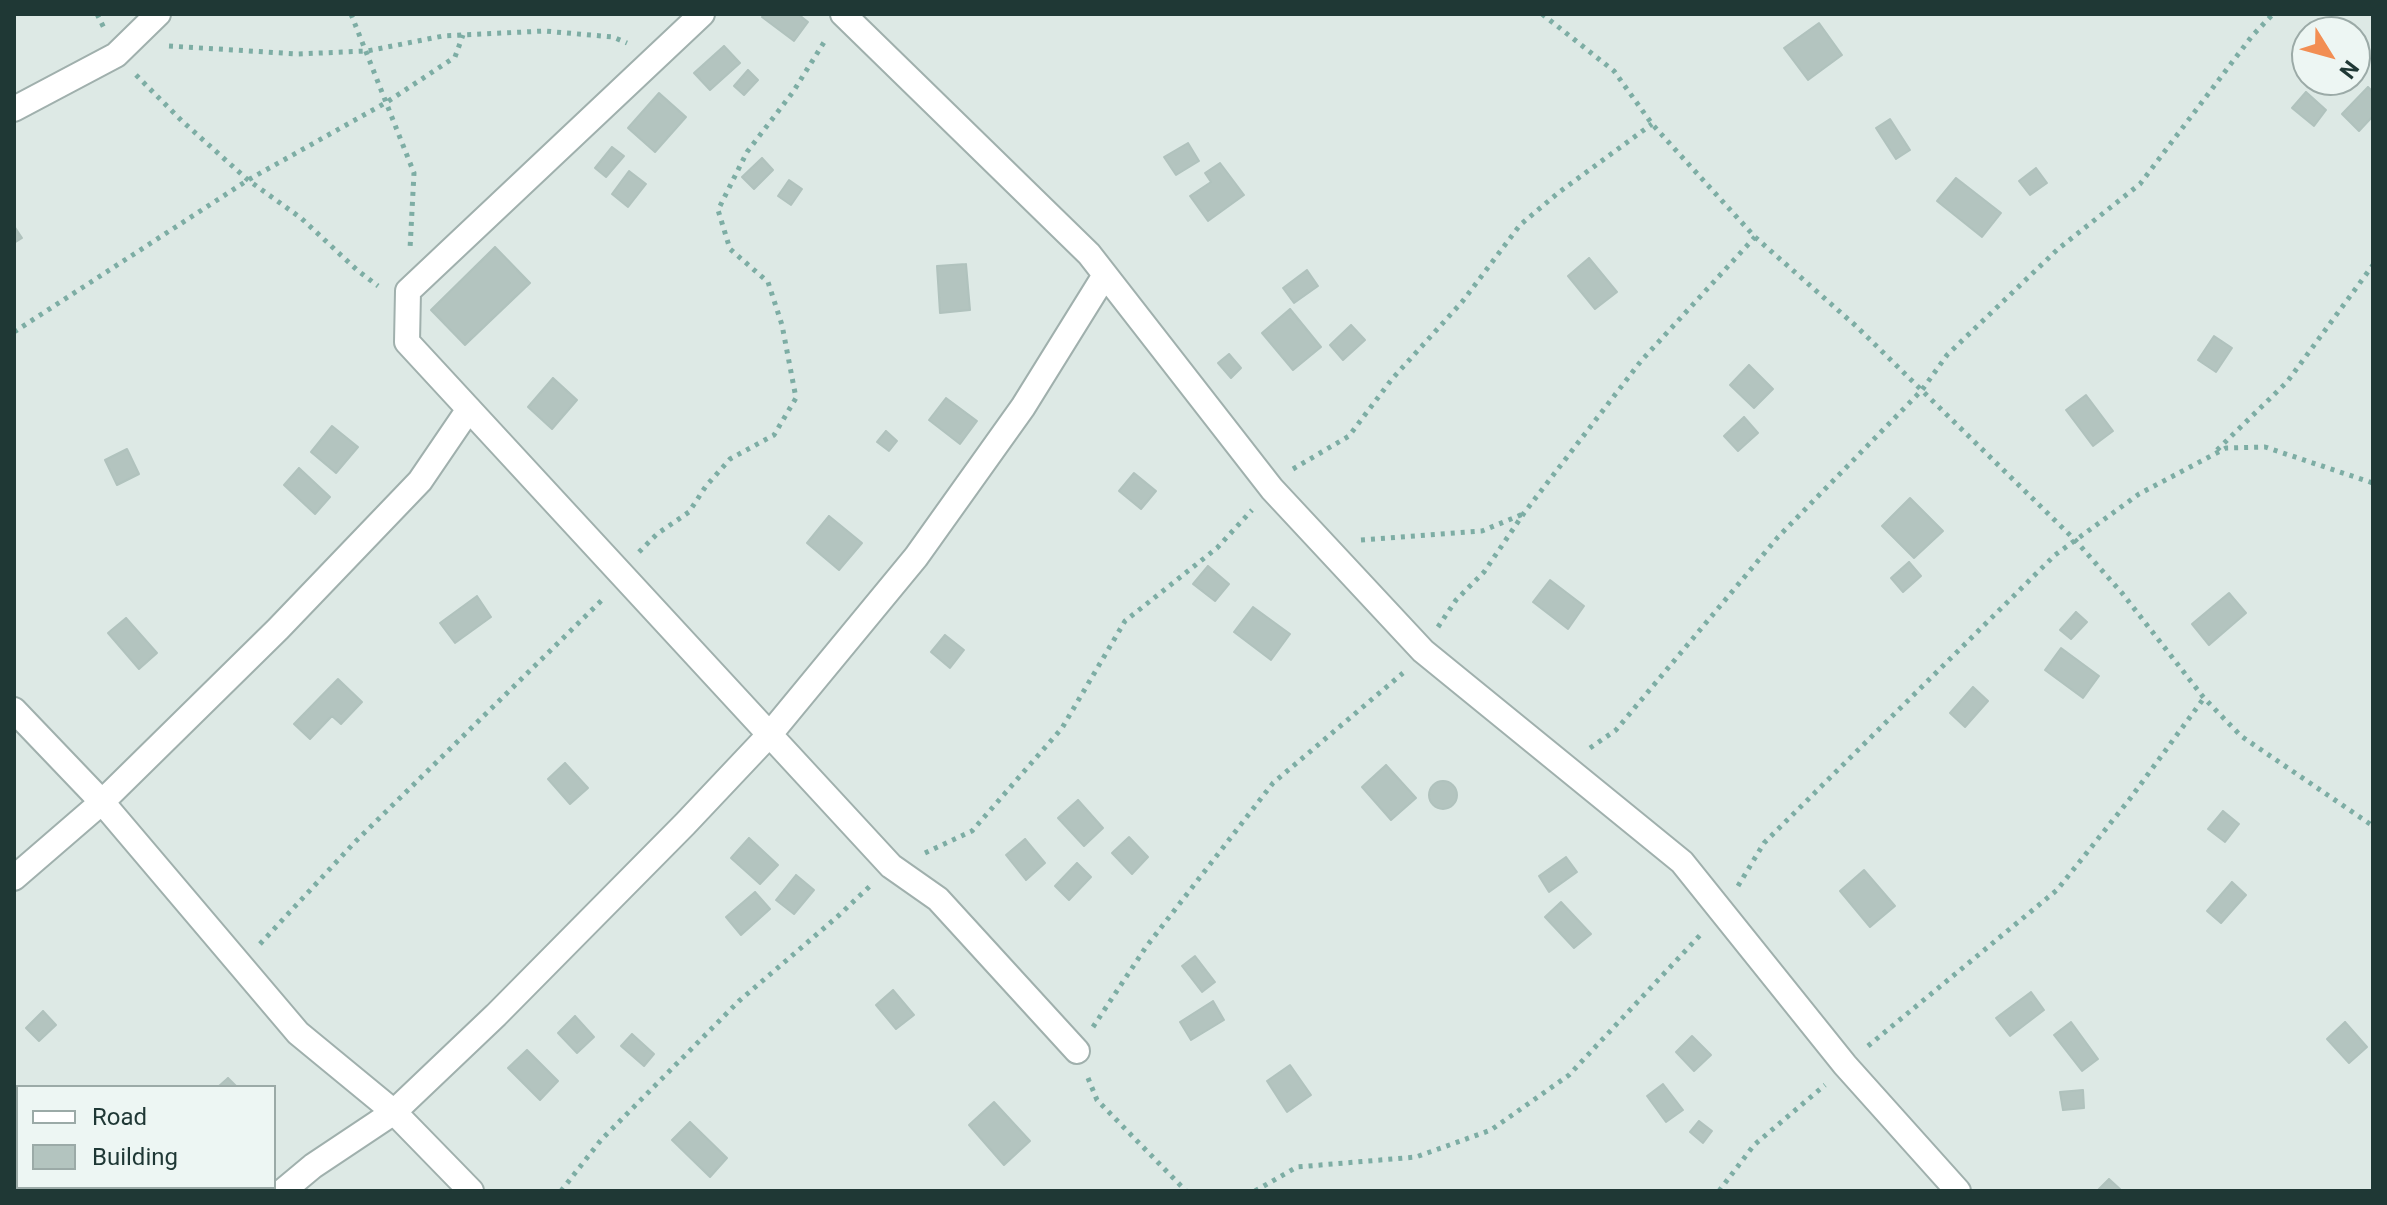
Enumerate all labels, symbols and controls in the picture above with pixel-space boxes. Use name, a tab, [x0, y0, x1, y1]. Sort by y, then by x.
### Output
north arrow	[2291, 16, 2371, 96]
text: N	[2334, 56, 2364, 83]
legend	[16, 1085, 276, 1189]
text: Road	[92, 1103, 147, 1131]
text: Building	[92, 1143, 178, 1171]

